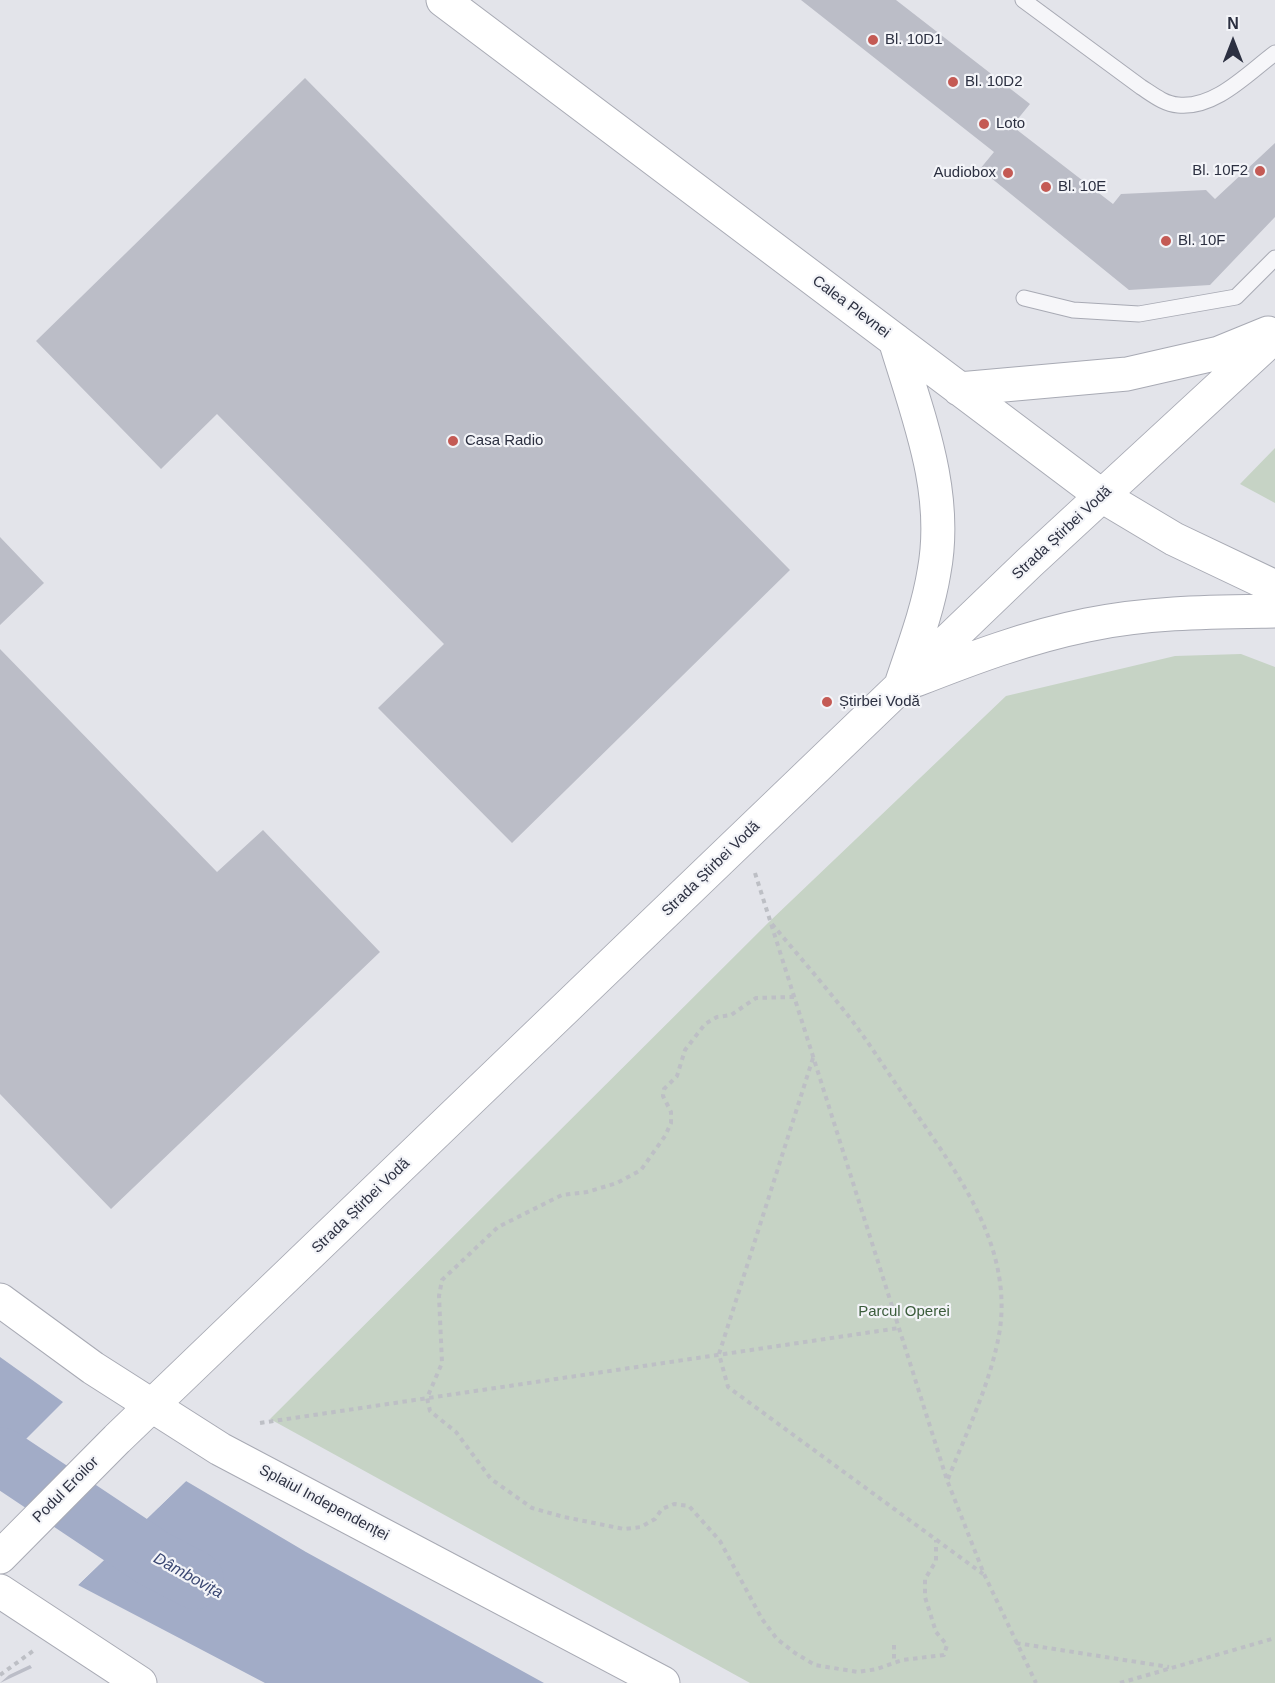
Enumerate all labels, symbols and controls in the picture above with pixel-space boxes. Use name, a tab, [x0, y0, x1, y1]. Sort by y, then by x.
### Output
north arrow	[1203, 12, 1263, 72]
text: N	[1227, 15, 1239, 32]
place label: Bl. 10D1	[885, 31, 943, 49]
marker: Bl. 10D1	[866, 33, 880, 47]
place label: Bl. 10D2	[965, 73, 1023, 91]
marker: Bl. 10D2	[946, 75, 960, 89]
place label: Loto	[996, 115, 1025, 133]
marker: Loto	[977, 117, 991, 131]
place label: Bl. 10F2	[1192, 162, 1248, 180]
place label: Audiobox	[933, 164, 996, 182]
marker: Bl. 10F2	[1253, 164, 1267, 178]
marker: Audiobox	[1001, 166, 1015, 180]
place label: Bl. 10E	[1058, 178, 1106, 196]
marker: Bl. 10E	[1039, 180, 1053, 194]
place label: Bl. 10F	[1178, 232, 1226, 250]
marker: Bl. 10F	[1159, 234, 1173, 248]
street label: Calea Plevnei	[809, 272, 893, 342]
place label: Casa Radio	[465, 432, 543, 450]
marker: Casa Radio	[446, 434, 460, 448]
street label: Strada Știrbei Vodă	[1009, 482, 1115, 584]
place label: Știrbei Vodă	[839, 693, 920, 711]
marker: Știrbei Vodă	[820, 695, 834, 709]
street label: Strada Știrbei Vodă	[658, 818, 764, 920]
street label: Strada Știrbei Vodă	[308, 1155, 414, 1257]
park label: Parcul Operei	[858, 1303, 950, 1321]
street label: Podul Eroilor	[29, 1453, 103, 1527]
street label: Splaiul Independenței	[256, 1461, 392, 1545]
water label: Dâmbovița	[150, 1549, 226, 1603]

